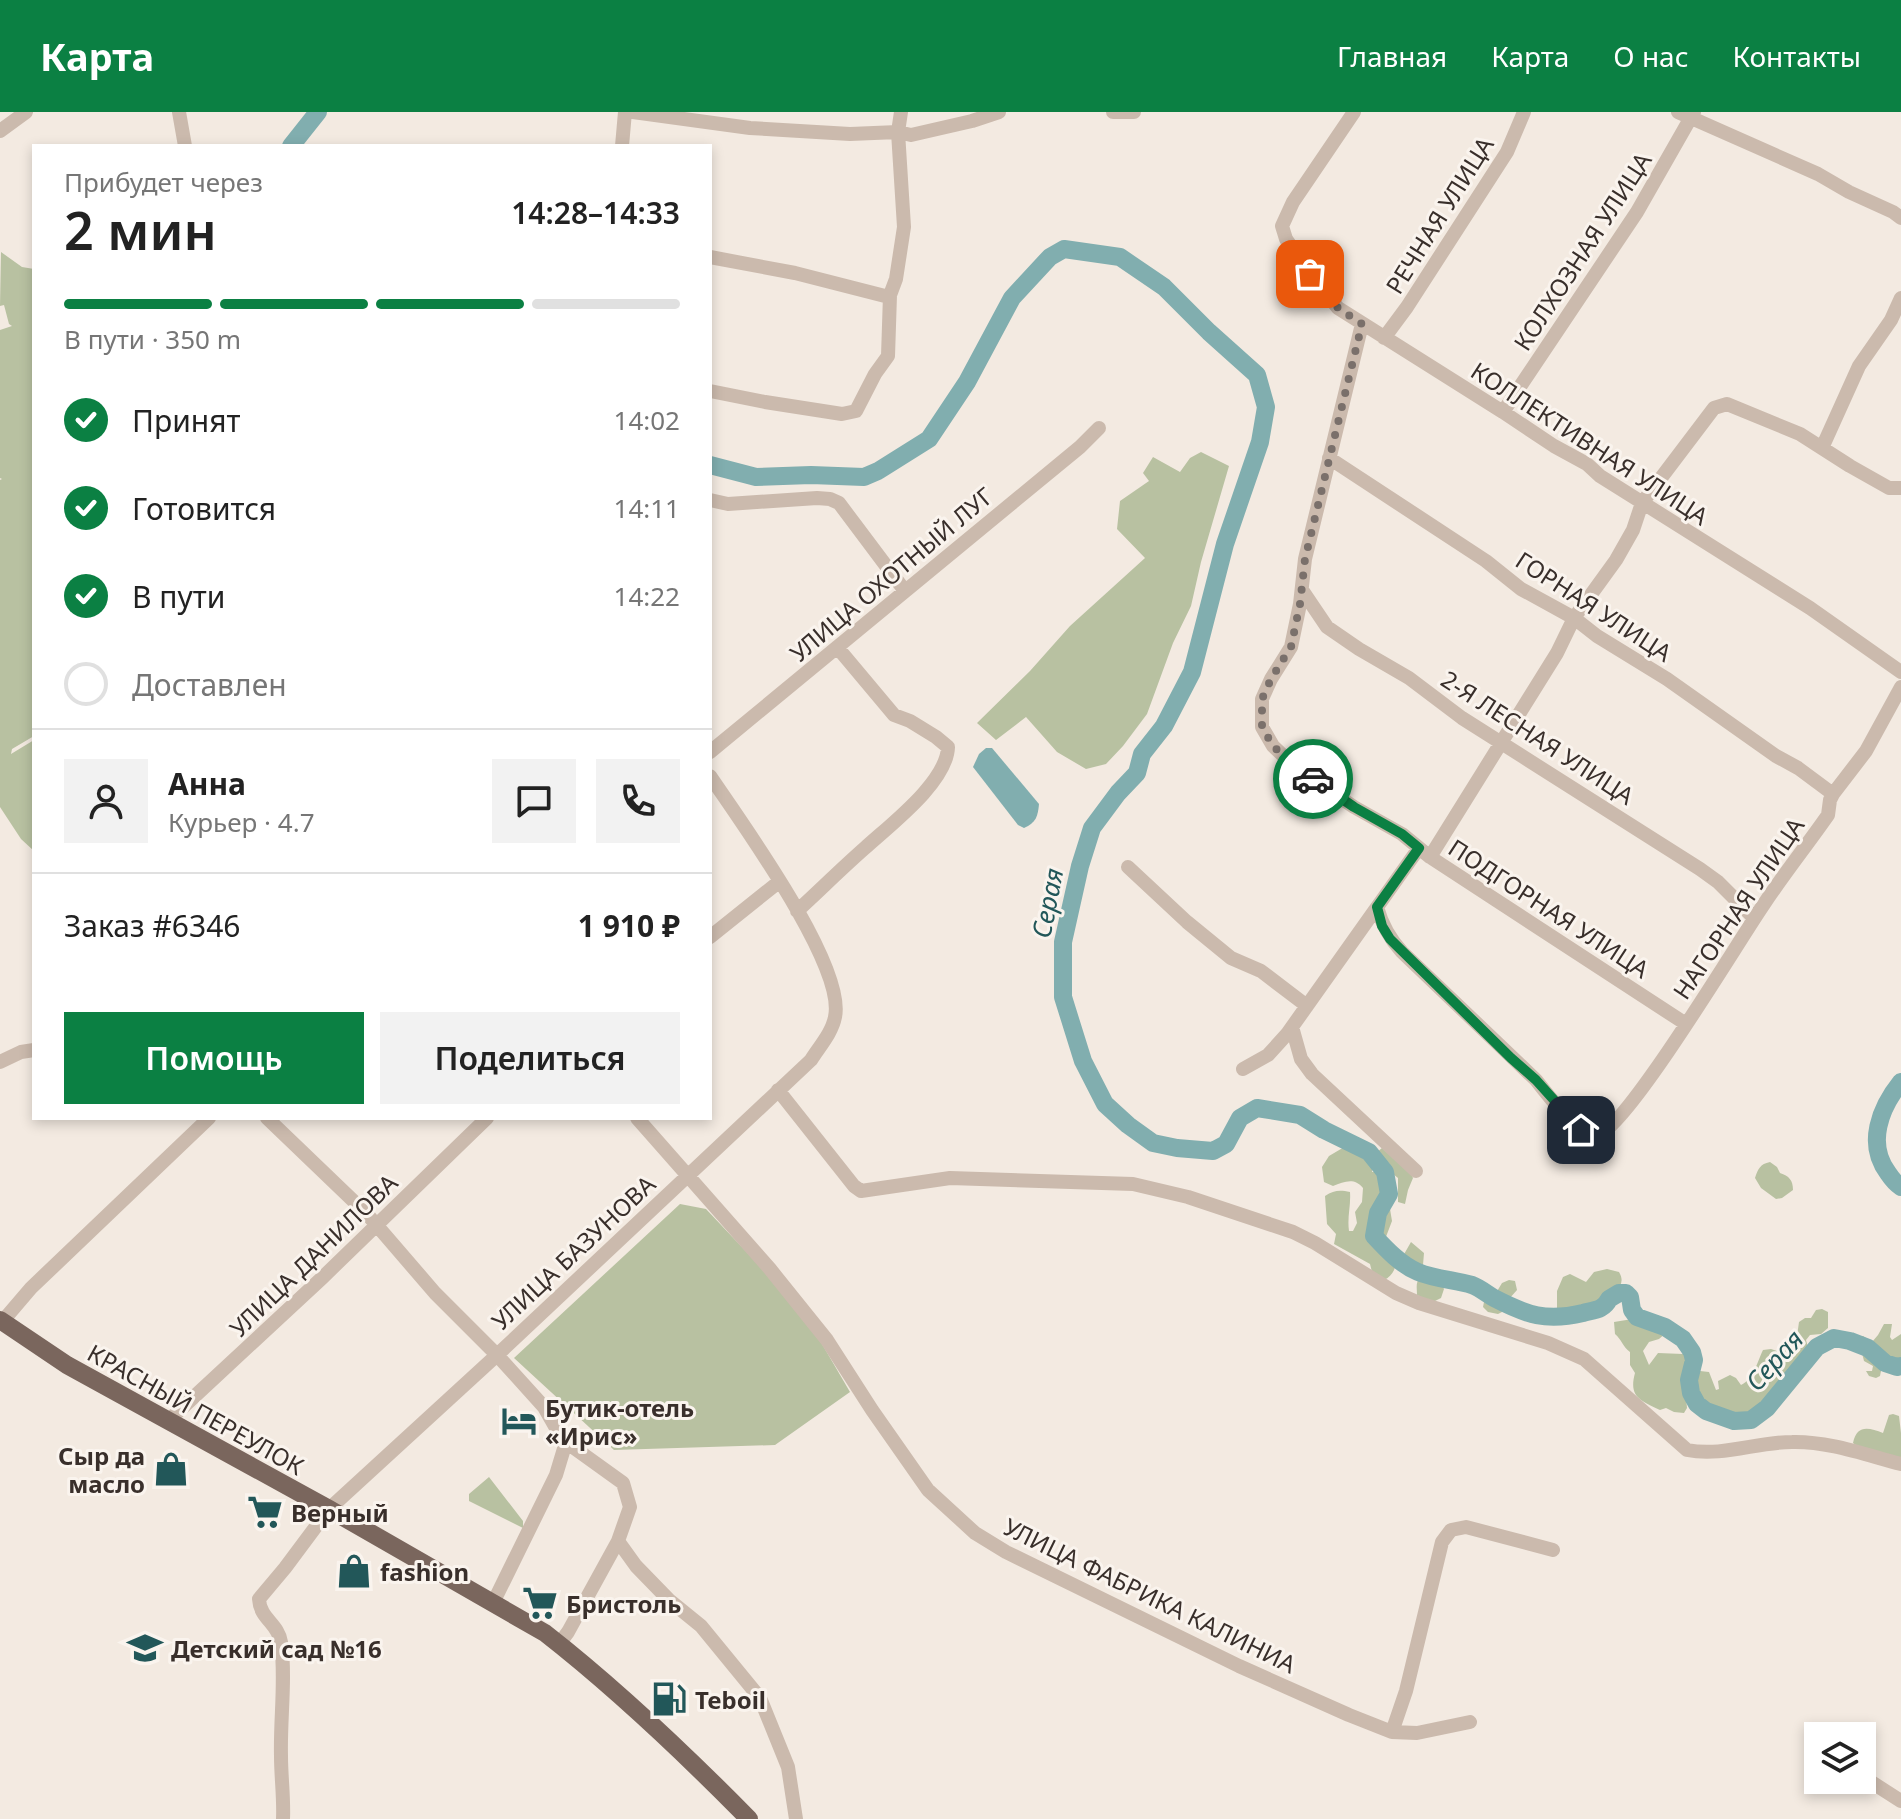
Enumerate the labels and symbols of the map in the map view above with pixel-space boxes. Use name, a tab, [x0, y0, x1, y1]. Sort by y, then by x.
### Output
street label: РЕЧНАЯ УЛИЦА	[1377, 130, 1501, 300]
street label: КОЛХОЗНАЯ УЛИЦА	[1506, 145, 1659, 356]
pin	[1276, 240, 1344, 308]
street label: КОЛЛЕКТИВНАЯ УЛИЦА	[1465, 354, 1716, 533]
street label: УЛИЦА ОХОТНЫЙ ЛУГ	[782, 479, 1000, 669]
street label: ГОРНАЯ УЛИЦА	[1510, 543, 1679, 669]
street label: 2-Я ЛЕСНАЯ УЛИЦА	[1435, 662, 1641, 812]
courier	[1273, 739, 1353, 819]
street label: НАГОРНАЯ УЛИЦА	[1665, 810, 1812, 1005]
street label: ПОДГОРНАЯ УЛИЦА	[1442, 831, 1656, 986]
water label: Серая	[1023, 865, 1071, 941]
pin	[1547, 1096, 1615, 1164]
street label: УЛИЦА ДАНИЛОВА	[222, 1166, 405, 1344]
street label: УЛИЦА БАЗУНОВА	[484, 1167, 662, 1337]
water label: Серая	[1737, 1322, 1811, 1398]
street label: КРАСНЫЙ ПЕРЕУЛОК	[82, 1336, 310, 1482]
place label: Бутик-отель «Ирис»	[545, 1391, 694, 1452]
hotel icon: Бутик-отель «Ирис»	[500, 1402, 538, 1440]
place label: Сыр да масло	[58, 1439, 145, 1500]
shop icon: Сыр да масло	[152, 1450, 190, 1488]
supermarket icon: Верный	[246, 1493, 284, 1531]
place label: Верный	[291, 1496, 389, 1529]
street label: УЛИЦА ФАБРИКА КАЛИНИА	[998, 1510, 1302, 1681]
shop icon: fashion	[335, 1552, 373, 1590]
place label: fashion	[380, 1555, 469, 1588]
supermarket icon: Бристоль	[521, 1584, 559, 1622]
place label: Бристоль	[566, 1587, 682, 1620]
school or university icon: Детский сад №16	[126, 1629, 164, 1667]
place label: Детский сад №16	[171, 1632, 382, 1665]
fuel station icon: Teboil	[650, 1680, 688, 1718]
place label: Teboil	[695, 1683, 766, 1716]

